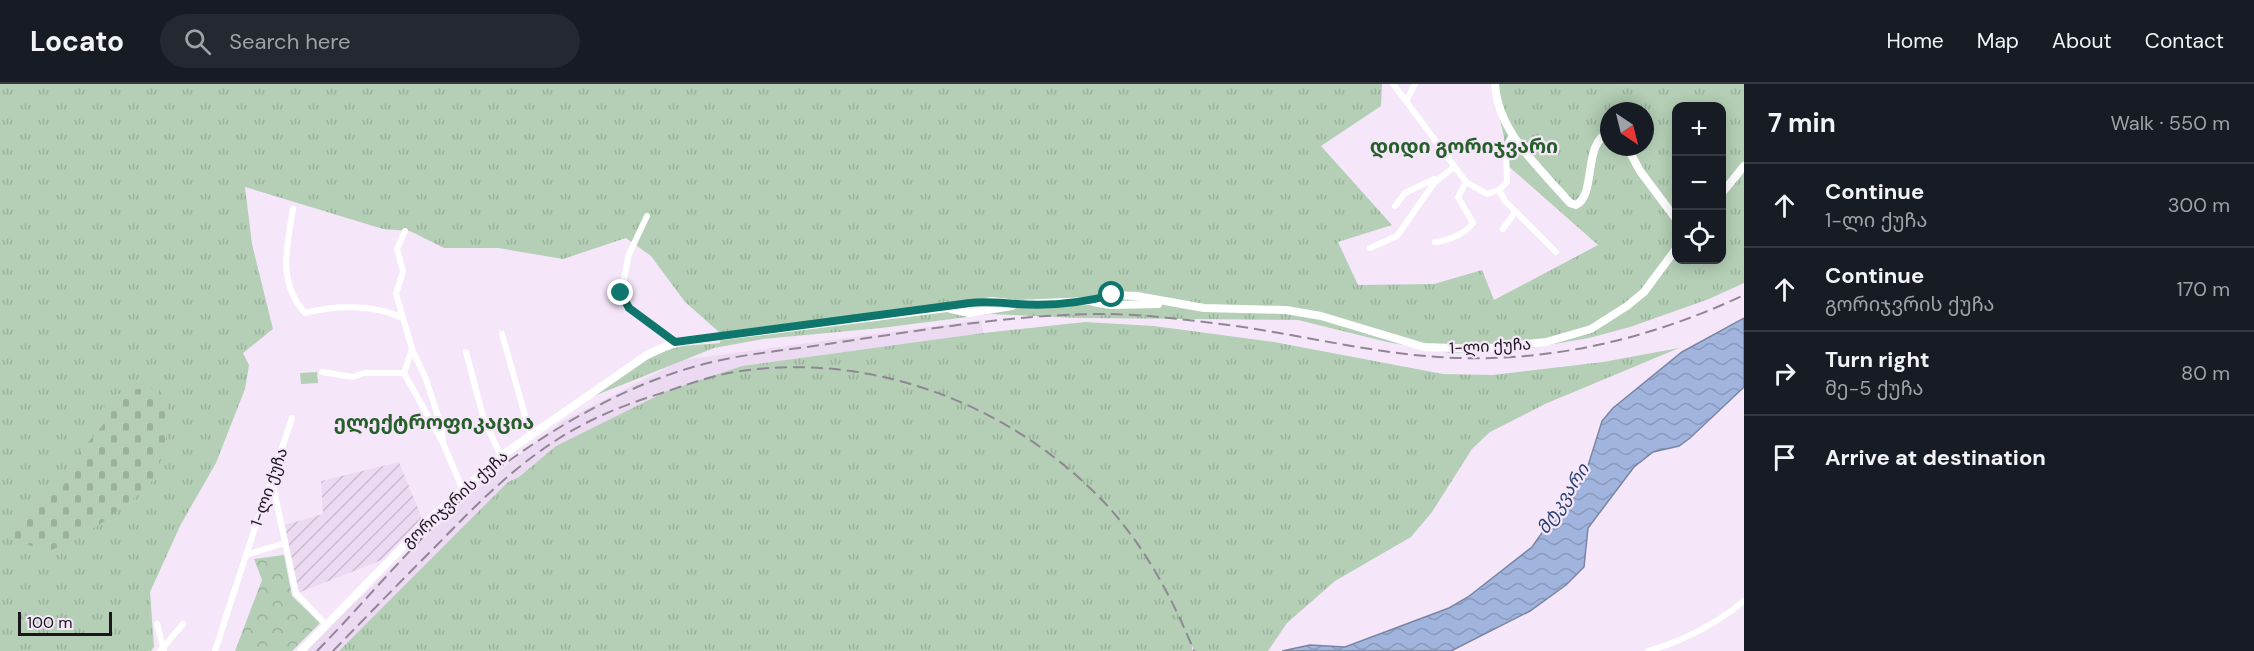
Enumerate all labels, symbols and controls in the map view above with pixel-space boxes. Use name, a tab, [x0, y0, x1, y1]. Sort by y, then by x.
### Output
search box	[160, 14, 580, 68]
text: Locato	[30, 23, 124, 60]
icon: search	[181, 25, 214, 58]
text: Search here	[229, 27, 351, 56]
text: Home	[1886, 27, 1944, 55]
text: Map	[1977, 27, 2019, 55]
text: About	[2052, 27, 2112, 55]
text: Contact	[2145, 27, 2224, 55]
north arrow	[1600, 102, 1654, 156]
map controls	[1672, 102, 1726, 264]
button: +	[1672, 102, 1726, 156]
text: 7 min	[1768, 106, 1836, 140]
text: Walk · 550 m	[2110, 110, 2230, 136]
district label: დიდი გორიჯვარი	[1370, 133, 1558, 159]
button: −	[1672, 156, 1726, 210]
text: Continue	[1825, 177, 1924, 206]
icon: ahead	[1768, 189, 1801, 222]
text: 300 m	[2168, 192, 2230, 218]
text: 1-ლი ქუჩა	[1825, 207, 1927, 233]
button: locate	[1672, 210, 1726, 264]
text: Continue	[1825, 261, 1924, 290]
icon: ahead	[1768, 273, 1801, 306]
text: 170 m	[2177, 276, 2230, 302]
route end	[607, 279, 633, 305]
route start	[1098, 281, 1124, 307]
text: გორიჯვრის ქუჩა	[1825, 291, 1995, 317]
street label: 1-ლი ქუჩა	[1449, 333, 1531, 359]
text: Turn right	[1825, 345, 1930, 374]
icon: right	[1768, 357, 1801, 390]
text: 80 m	[2181, 360, 2230, 386]
text: მე-5 ქუჩა	[1825, 375, 1924, 401]
district label: ელექტროფიკაცია	[334, 409, 534, 435]
icon: arrive	[1768, 441, 1801, 474]
text: Arrive at destination	[1825, 443, 2046, 472]
street label: 1-ლი ქუჩა	[246, 445, 292, 529]
street label: გორიჯვრის ქუჩა	[398, 446, 512, 552]
water label: მტკვარი	[1531, 459, 1595, 539]
scale bar	[18, 609, 112, 636]
text: 100 m	[27, 612, 72, 633]

